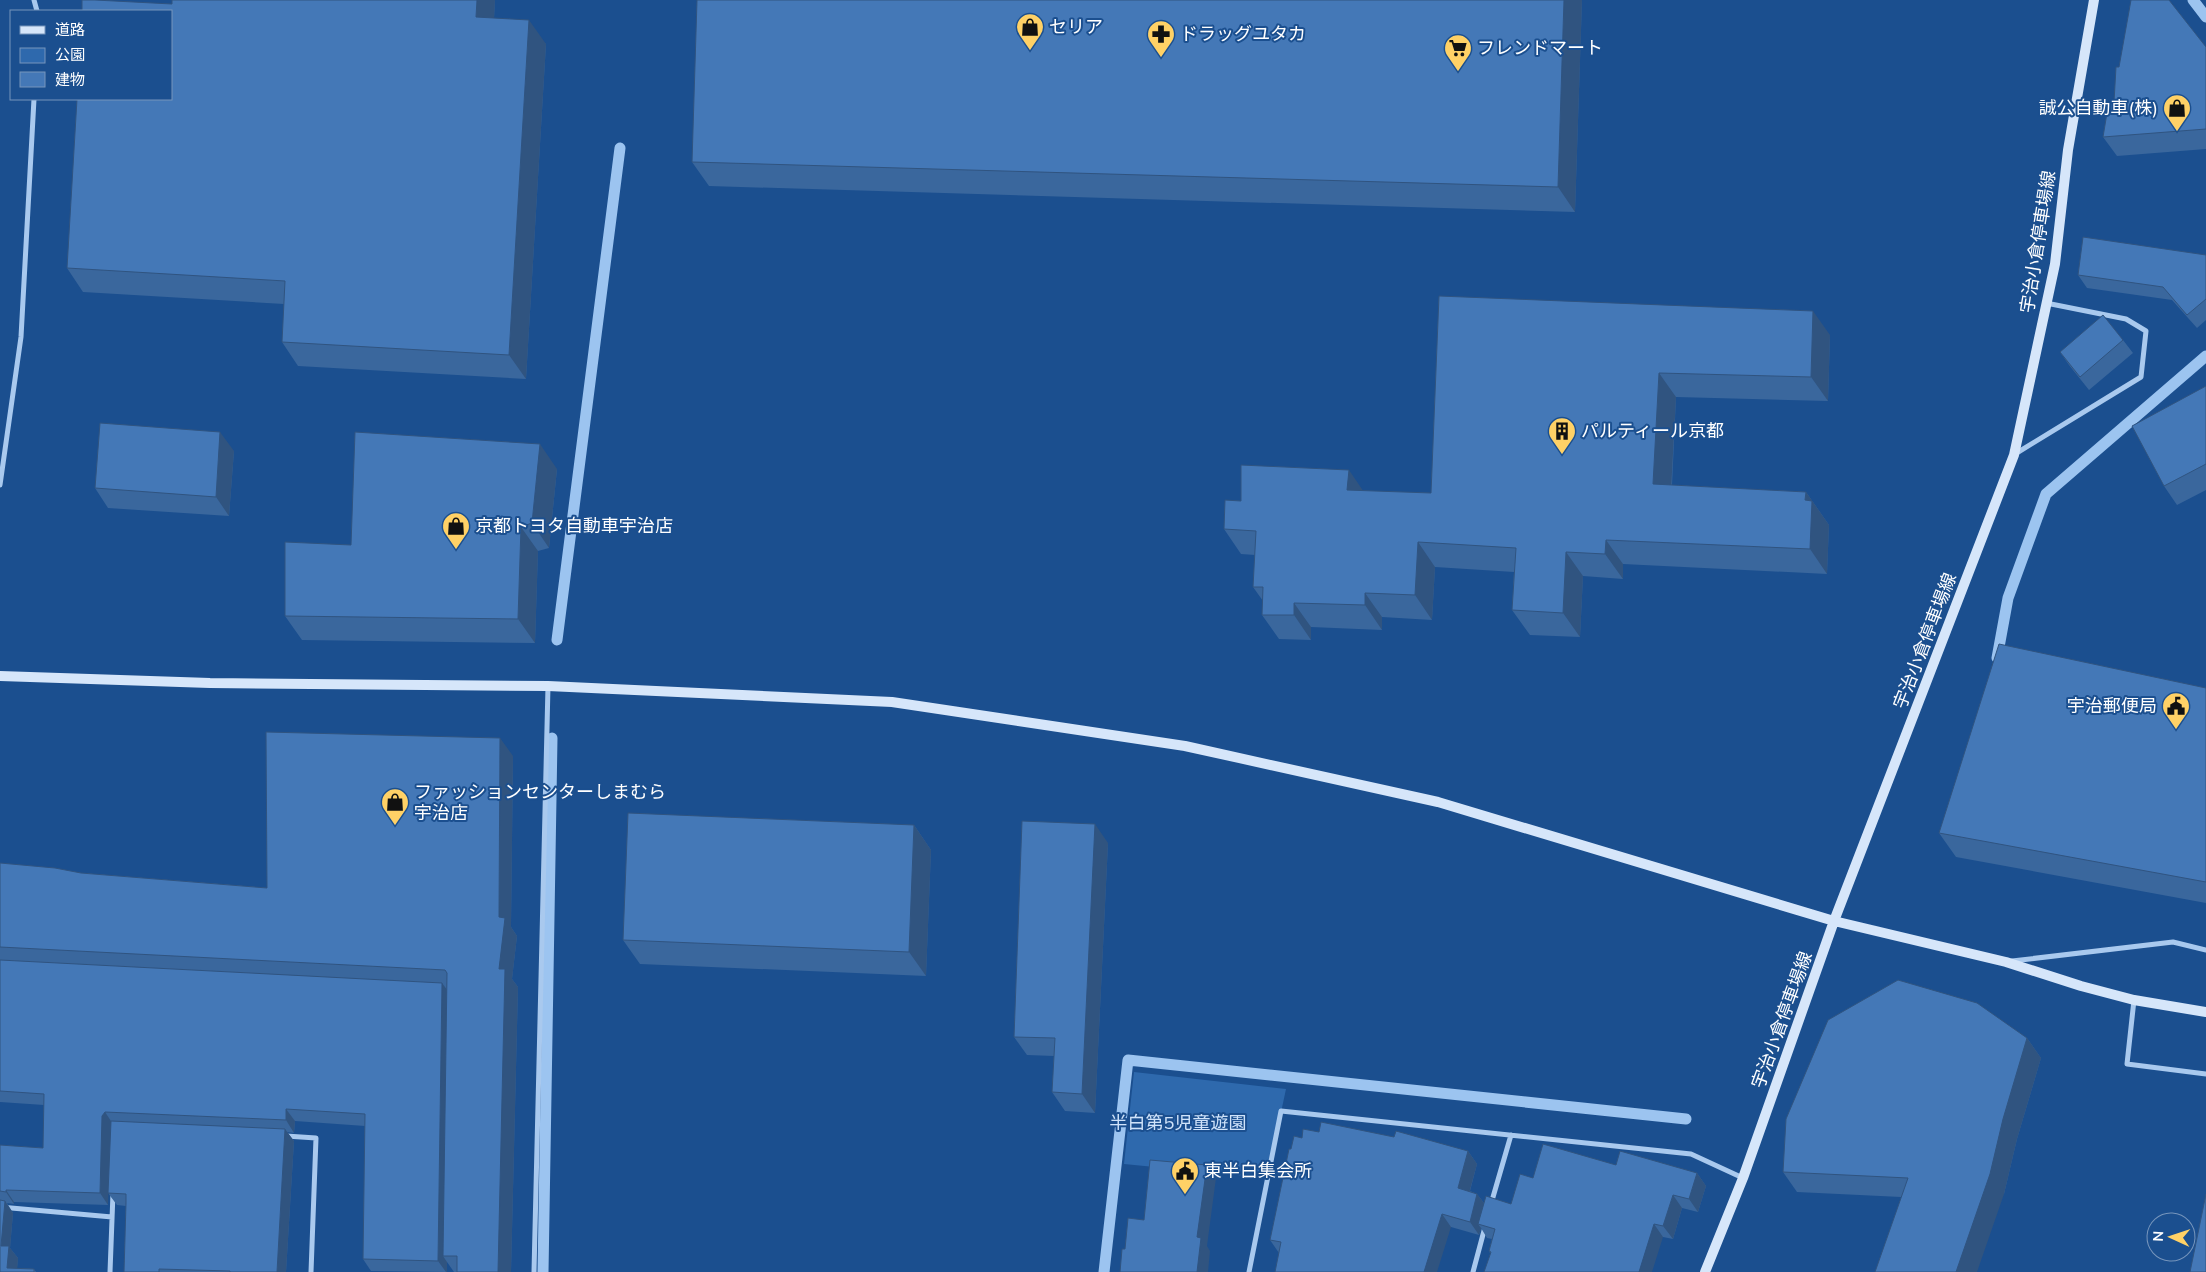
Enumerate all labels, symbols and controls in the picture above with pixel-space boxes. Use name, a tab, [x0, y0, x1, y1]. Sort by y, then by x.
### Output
legend	[10, 10, 172, 100]
shop icon: セリア	[1015, 12, 1045, 51]
place label: セリア	[1049, 15, 1103, 38]
pharmacy icon: ドラッグユタカ	[1146, 19, 1176, 58]
text: 道路	[55, 20, 85, 39]
place label: ドラッグユタカ	[1180, 22, 1306, 45]
supermarket icon: フレンドマート	[1443, 33, 1473, 72]
place label: フレンドマート	[1477, 36, 1603, 59]
text: 公園	[55, 45, 85, 64]
text: 建物	[55, 70, 85, 89]
shop icon: 誠公自動車(株)	[2162, 93, 2192, 132]
place label: 誠公自動車(株)	[2039, 96, 2158, 119]
street label: 宇治小倉停車場線	[2015, 169, 2060, 315]
building icon: パルティール京都	[1547, 416, 1577, 455]
place label: パルティール京都	[1581, 419, 1724, 442]
shop icon: 京都トヨタ自動車宇治店	[441, 511, 471, 550]
place label: 京都トヨタ自動車宇治店	[475, 514, 673, 537]
street label: 宇治小倉停車場線	[1888, 569, 1961, 712]
public building icon: 宇治郵便局	[2161, 691, 2191, 730]
place label: 宇治郵便局	[2067, 694, 2157, 717]
place label: ファッションセンターしまむら 宇治店	[414, 780, 666, 824]
shop icon: ファッションセンターしまむら 宇治店	[380, 787, 410, 826]
street label: 宇治小倉停車場線	[1746, 948, 1817, 1091]
park label: 半白第5児童遊園	[1110, 1111, 1246, 1134]
public building icon: 東半白集会所	[1170, 1156, 1200, 1195]
place label: 東半白集会所	[1204, 1159, 1312, 1182]
north arrow	[2146, 1212, 2196, 1262]
text: N	[2149, 1231, 2167, 1242]

